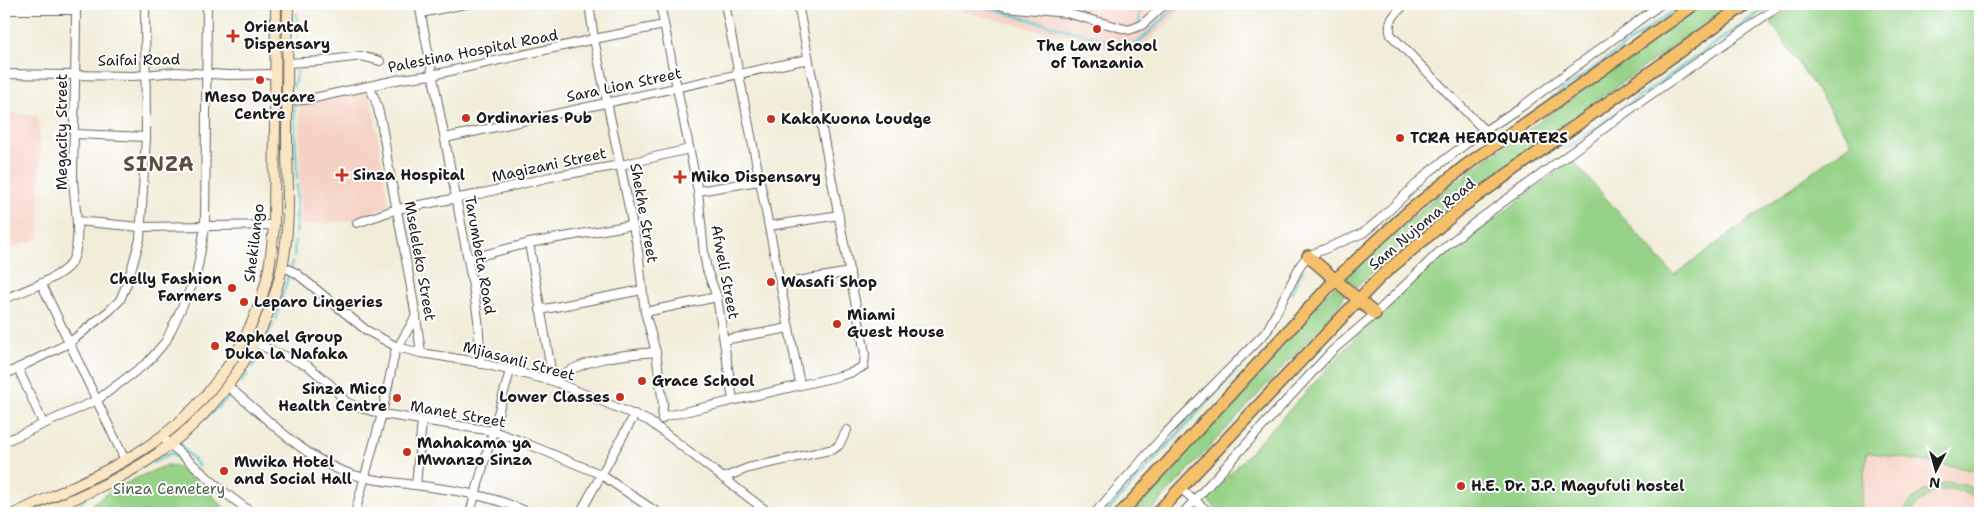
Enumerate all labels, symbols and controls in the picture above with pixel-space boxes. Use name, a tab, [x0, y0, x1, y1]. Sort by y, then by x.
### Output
place label: Oriental Dispensary	[244, 17, 330, 54]
marker: The Law School of Tanzania	[1091, 23, 1103, 35]
street label: Palestina Hospital Road	[386, 25, 560, 77]
marker: Oriental Dispensary	[226, 29, 240, 43]
place label: The Law School of Tanzania	[1037, 36, 1157, 73]
street label: Saifai Road	[98, 49, 181, 71]
street label: Sara Lion Street	[565, 63, 683, 107]
street label: Megacity Street	[52, 74, 72, 190]
marker: Meso Daycare Centre	[254, 74, 266, 86]
place label: Meso Daycare Centre	[205, 87, 315, 124]
place label: Ordinaries Pub	[476, 108, 592, 128]
place label: KakaKuona Loudge	[781, 109, 931, 129]
marker: Ordinaries Pub	[460, 112, 472, 124]
marker: KakaKuona Loudge	[765, 113, 777, 125]
place label: TCRA HEADQUATERS	[1410, 128, 1568, 148]
marker: TCRA HEADQUATERS	[1394, 132, 1406, 144]
street label: Magizani Street	[490, 143, 608, 187]
district label: SINZA	[123, 151, 195, 177]
street label: Shekhe Street	[625, 162, 663, 264]
place label: Sinza Hospital	[353, 165, 465, 185]
place label: Miko Dispensary	[691, 167, 821, 187]
marker: Sinza Hospital	[335, 168, 349, 182]
marker: Miko Dispensary	[673, 170, 687, 184]
street label: Sam Nujoma Road	[1364, 173, 1480, 275]
street label: Tarumbeta Road	[460, 194, 500, 316]
street label: Mseleleko Street	[400, 199, 440, 323]
street label: Shekilango	[239, 202, 269, 284]
street label: Afweli Street	[706, 223, 744, 321]
place label: Chelly Fashion Farmers	[109, 269, 222, 306]
place label: Wasafi Shop	[781, 272, 877, 292]
marker: Wasafi Shop	[765, 276, 777, 288]
marker: Chelly Fashion Farmers	[226, 282, 238, 294]
place label: Leparo Lingeries	[254, 292, 383, 312]
marker: Leparo Lingeries	[238, 296, 250, 308]
place label: Miami Guest House	[847, 305, 945, 342]
marker: Miami Guest House	[831, 318, 843, 330]
place label: Raphael Group Duka la Nafaka	[225, 327, 348, 364]
street label: Mjiasanli Street	[461, 336, 577, 386]
marker: Raphael Group Duka la Nafaka	[209, 340, 221, 352]
place label: Grace School	[652, 371, 755, 391]
marker: Grace School	[636, 375, 648, 387]
place label: Sinza Mico Health Centre	[278, 379, 387, 416]
place label: Lower Classes	[499, 387, 610, 407]
marker: Lower Classes	[614, 391, 626, 403]
marker: Sinza Mico Health Centre	[391, 392, 403, 404]
street label: Manet Street	[409, 396, 507, 432]
place label: Mahakama ya Mwanzo Sinza	[417, 433, 533, 470]
north arrow	[1912, 444, 1962, 494]
marker: Mahakama ya Mwanzo Sinza	[401, 446, 413, 458]
place label: Mwika Hotel and Social Hall	[234, 452, 352, 489]
marker: Mwika Hotel and Social Hall	[218, 465, 230, 477]
text: N	[1928, 473, 1941, 492]
place label: H.E. Dr. J.P. Magufuli hostel	[1471, 476, 1684, 496]
park label: Sinza Cemetery	[113, 479, 225, 499]
marker: H.E. Dr. J.P. Magufuli hostel	[1455, 480, 1467, 492]

